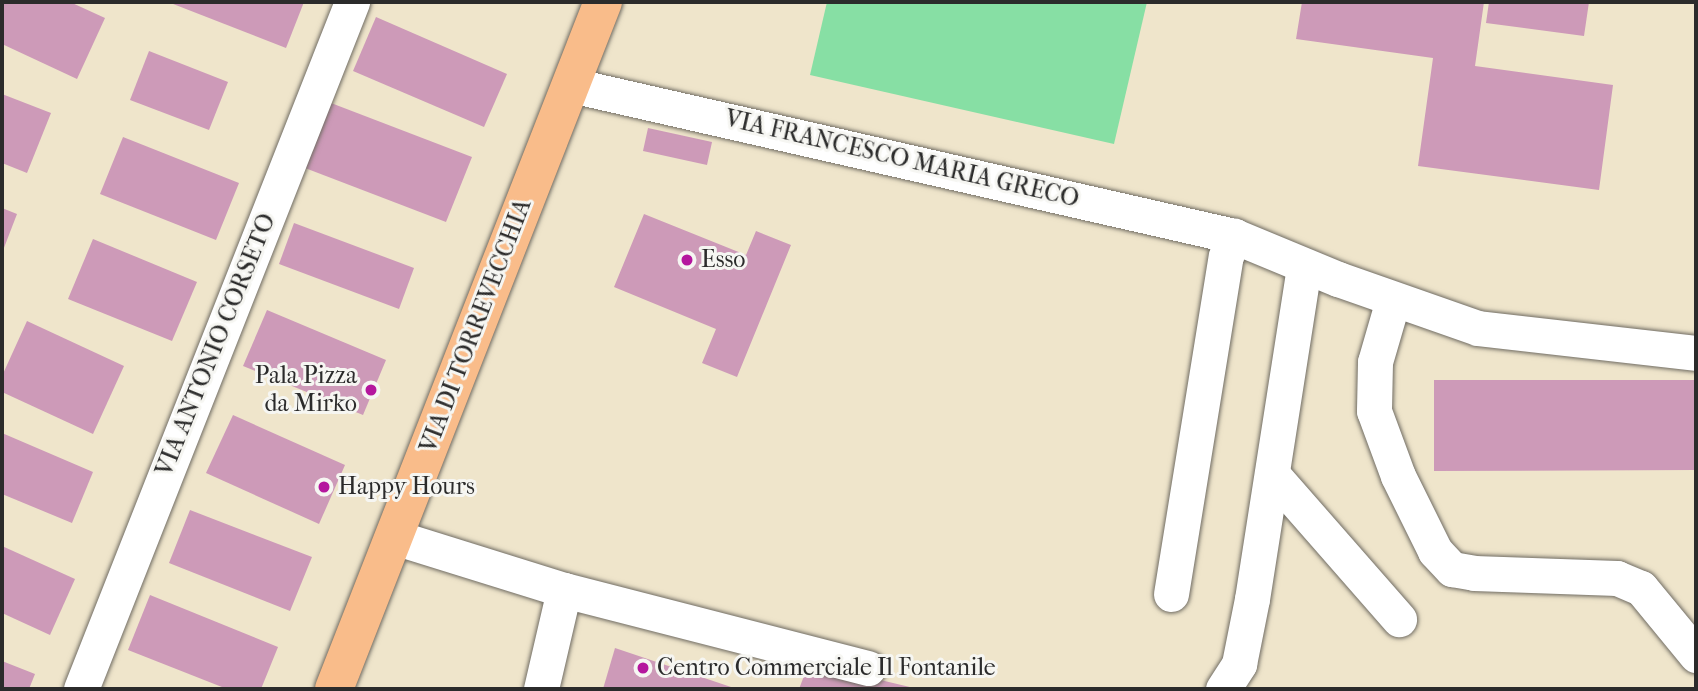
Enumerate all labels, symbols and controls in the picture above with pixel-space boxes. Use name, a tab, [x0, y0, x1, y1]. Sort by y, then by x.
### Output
street label: VIA FRANCESCO MARIA GRECO	[722, 104, 1082, 214]
street label: VIA DI TORREVECCHIA	[414, 195, 538, 457]
street label: VIA ANTONIO CORSETO	[150, 210, 282, 480]
place label: Esso	[701, 246, 746, 274]
marker: Esso	[679, 252, 695, 268]
place label: Pala Pizza da Mirko	[255, 362, 357, 418]
marker: Pala Pizza da Mirko	[363, 382, 379, 398]
place label: Happy Hours	[338, 473, 475, 501]
marker: Happy Hours	[316, 479, 332, 495]
place label: Centro Commerciale Il Fontanile	[657, 654, 996, 682]
marker: Centro Commerciale Il Fontanile	[635, 660, 651, 676]

